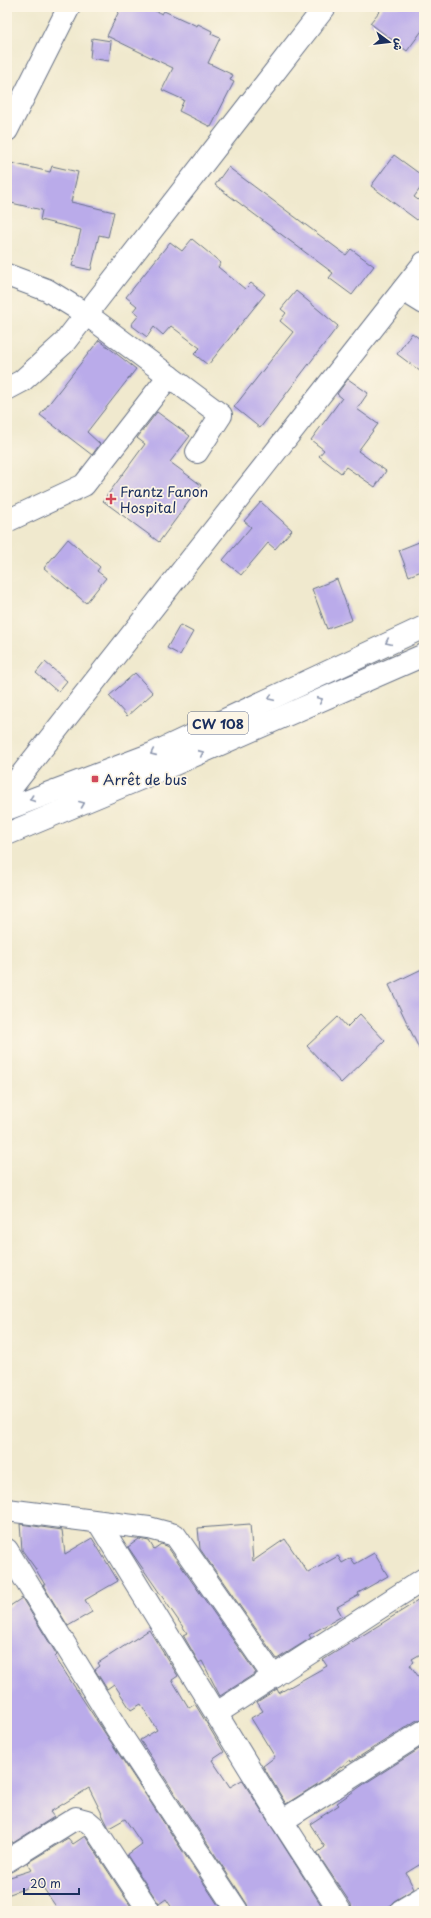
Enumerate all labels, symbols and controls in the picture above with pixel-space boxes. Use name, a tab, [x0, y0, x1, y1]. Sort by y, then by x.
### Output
north arrow	[369, 22, 409, 62]
text: ش	[389, 37, 409, 53]
place label: Frantz Fanon Hospital	[120, 481, 208, 518]
marker: Frantz Fanon Hospital	[105, 493, 117, 505]
one-way arrow	[385, 637, 393, 645]
one-way arrow	[267, 693, 275, 701]
one-way arrow	[316, 697, 324, 705]
road number: CW 108	[188, 712, 248, 734]
one-way arrow	[150, 749, 157, 757]
one-way arrow	[198, 749, 205, 757]
place label: Arrêt de bus	[103, 769, 187, 790]
marker: Arrêt de bus	[90, 774, 100, 784]
one-way arrow	[28, 795, 35, 803]
one-way arrow	[78, 800, 85, 808]
scale bar	[24, 1870, 79, 1896]
text: 20 m	[30, 1874, 61, 1892]

